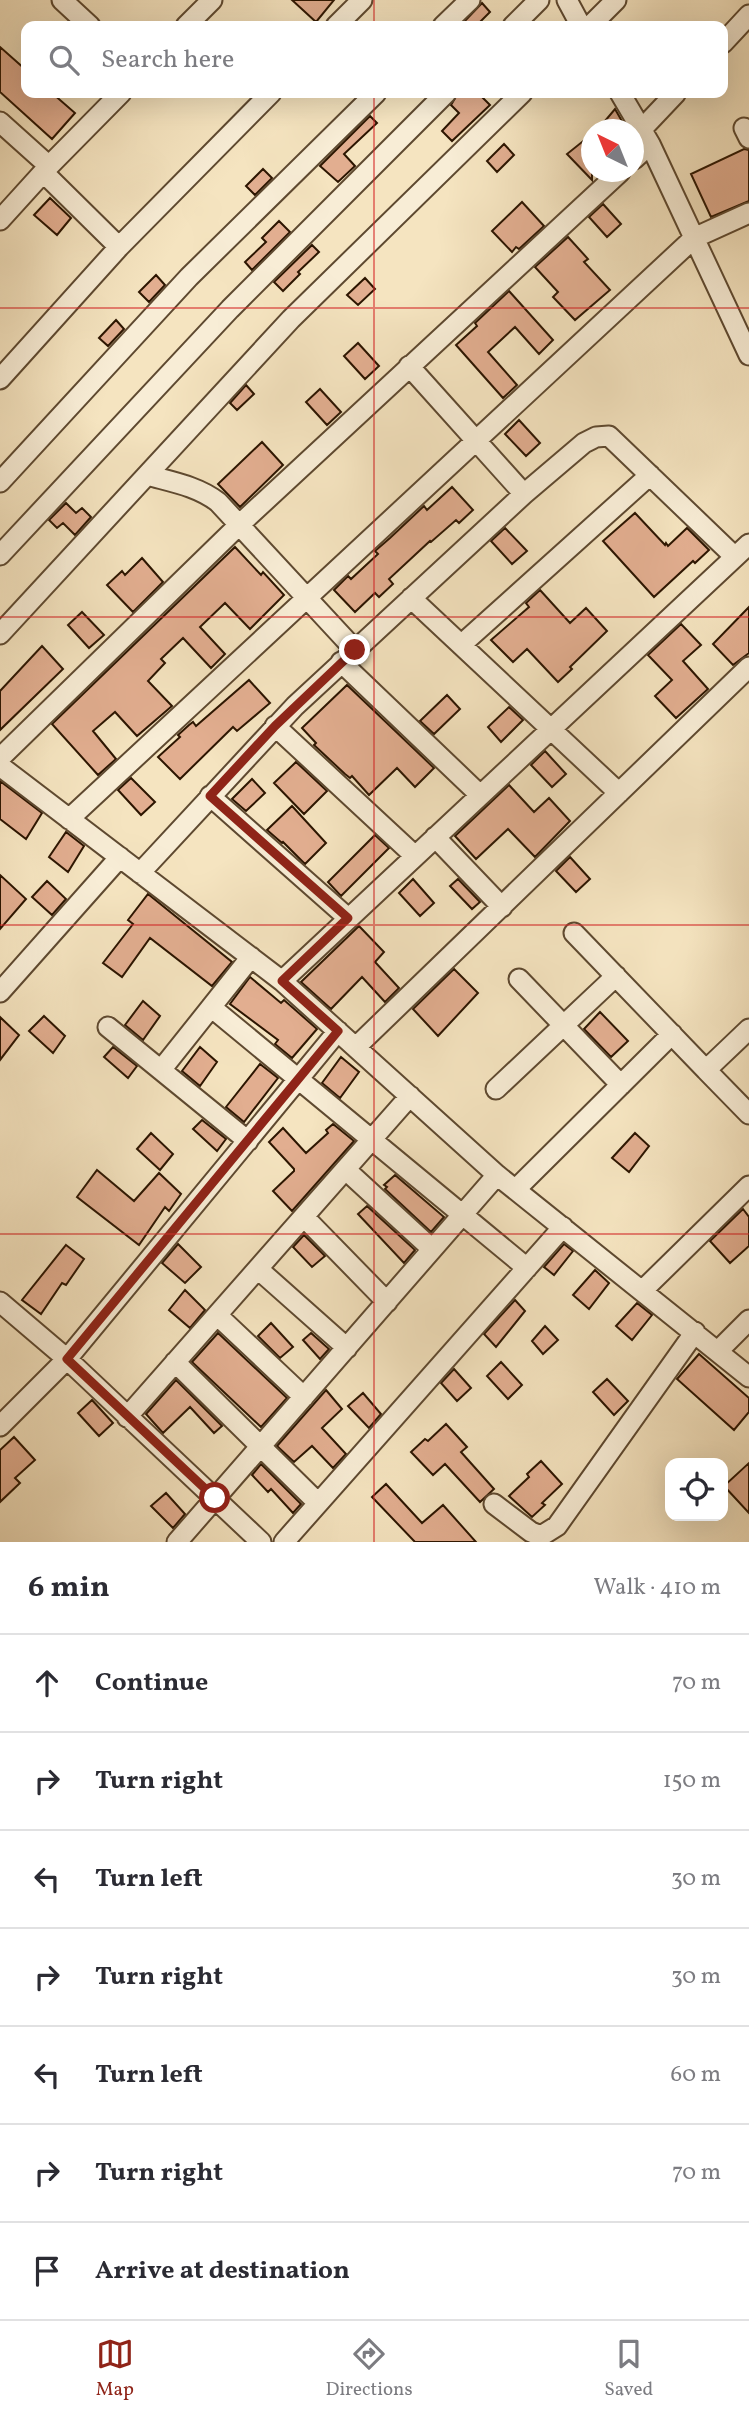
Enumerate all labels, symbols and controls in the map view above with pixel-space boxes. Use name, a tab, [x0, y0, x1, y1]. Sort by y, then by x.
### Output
search box	[21, 21, 728, 98]
icon: search	[45, 41, 83, 79]
text: Search here	[101, 42, 234, 78]
north arrow	[581, 119, 644, 182]
route end	[339, 634, 370, 665]
map controls	[665, 1458, 728, 1521]
button: locate	[665, 1458, 728, 1521]
route start	[199, 1482, 230, 1513]
text: 6 min	[28, 1567, 110, 1609]
text: Walk · 410 m	[594, 1572, 721, 1604]
icon: ahead	[28, 1664, 66, 1702]
text: Continue	[95, 1665, 208, 1701]
text: 70 m	[672, 1667, 721, 1699]
icon: right	[28, 1762, 66, 1800]
text: Turn right	[95, 1763, 223, 1799]
text: 150 m	[663, 1765, 721, 1797]
icon: left	[28, 1860, 66, 1898]
text: Turn left	[95, 1861, 203, 1897]
text: 30 m	[671, 1863, 721, 1895]
icon: right	[28, 1958, 66, 1996]
text: Turn right	[95, 1959, 223, 1995]
text: 30 m	[671, 1961, 721, 1993]
icon: left	[28, 2056, 66, 2094]
text: Turn left	[95, 2057, 203, 2093]
text: 60 m	[671, 2059, 721, 2091]
icon: right	[28, 2154, 66, 2192]
text: Turn right	[95, 2155, 223, 2191]
text: 70 m	[672, 2157, 721, 2189]
icon: arrive	[28, 2252, 66, 2290]
text: Arrive at destination	[95, 2253, 350, 2289]
tab: Map	[96, 2335, 134, 2403]
tab: Directions	[326, 2335, 413, 2403]
tab: Saved	[604, 2335, 653, 2403]

